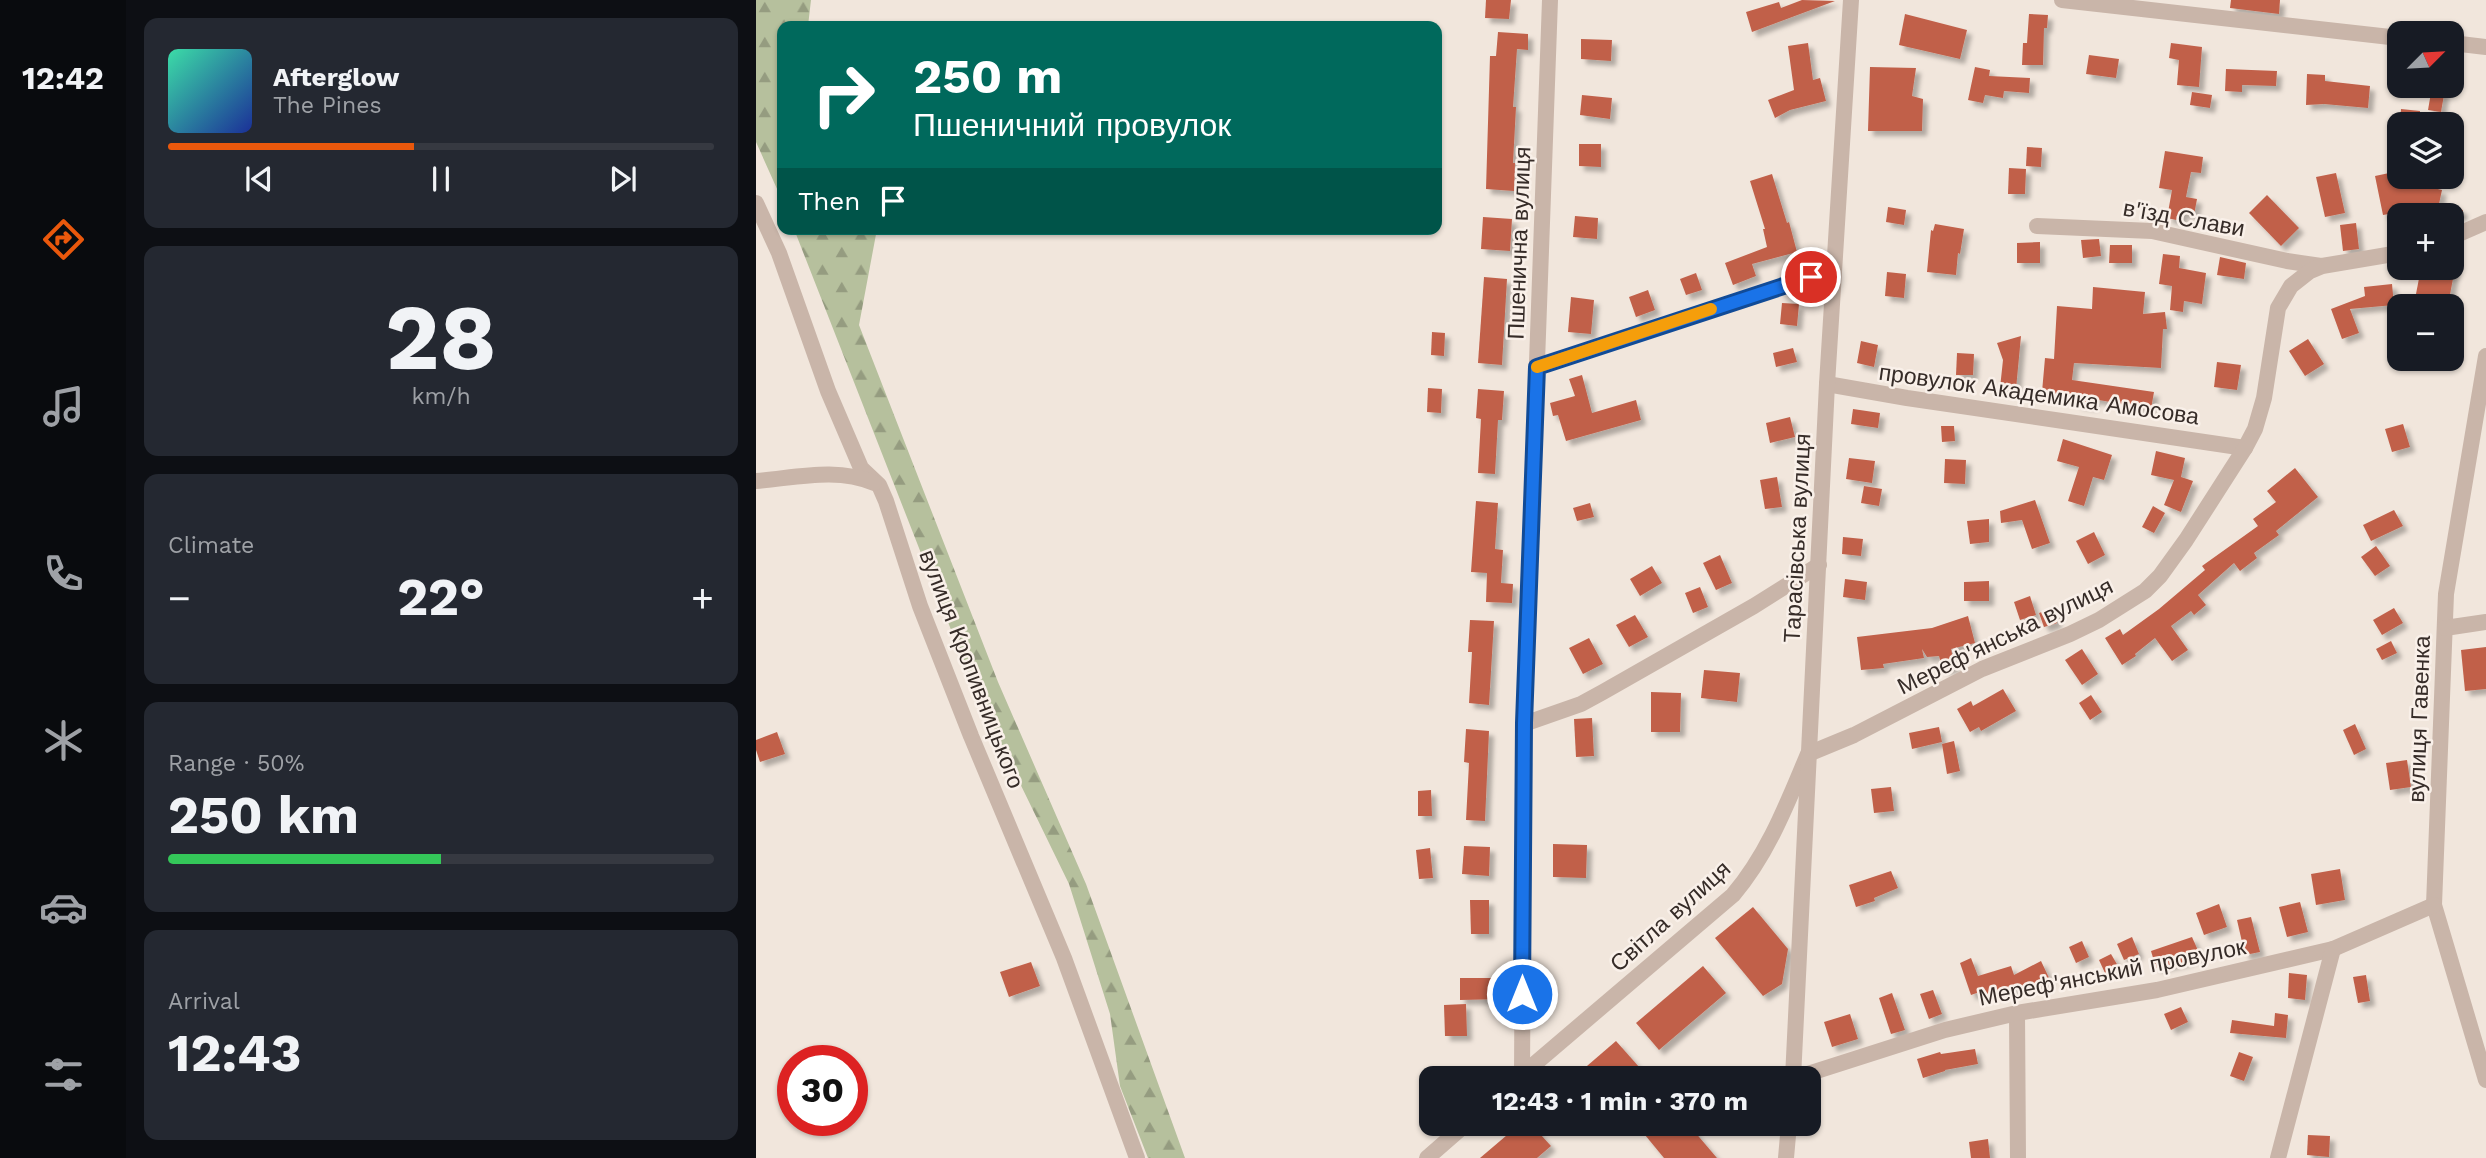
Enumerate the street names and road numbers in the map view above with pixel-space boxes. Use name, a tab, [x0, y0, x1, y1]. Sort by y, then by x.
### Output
street label: Пшенична вулиця	[1503, 146, 1536, 340]
street label: в'їзд Слави	[2121, 195, 2247, 242]
street label: провулок Академика Амосова	[1877, 359, 2201, 430]
street label: Тарасівська вулиця	[1779, 433, 1816, 643]
street label: вулиця Кропивницького	[914, 546, 1030, 792]
street label: Мереф'янська вулиця	[1893, 572, 2117, 700]
street label: вулиця Гавенка	[2403, 635, 2436, 803]
street label: Світла вулиця	[1605, 855, 1736, 977]
street label: Мереф'янський провулок	[1976, 933, 2249, 1012]

